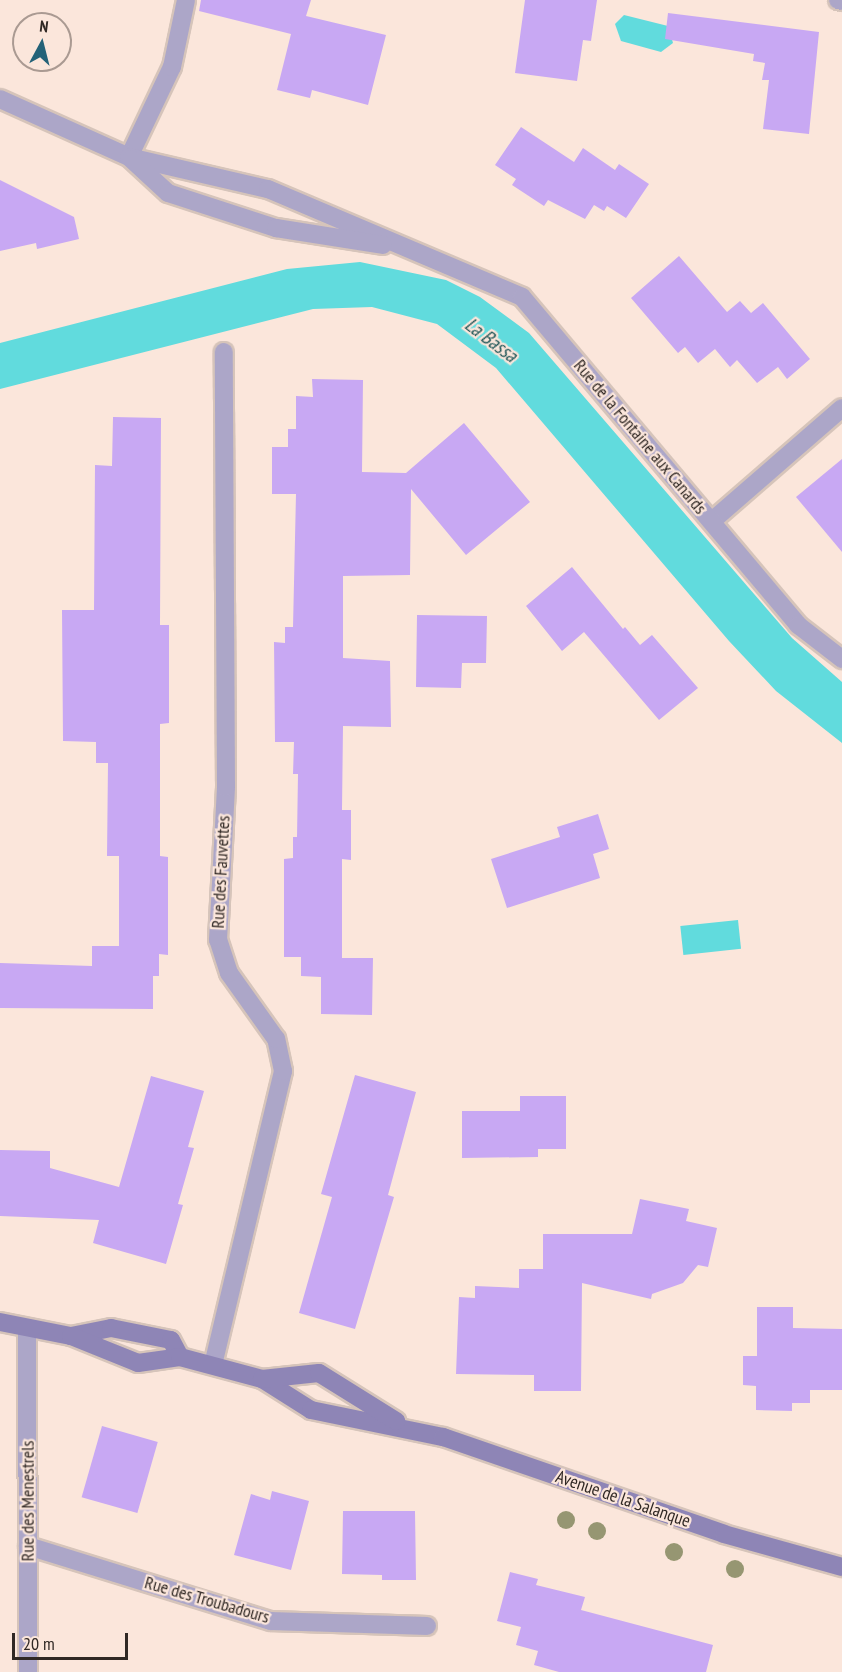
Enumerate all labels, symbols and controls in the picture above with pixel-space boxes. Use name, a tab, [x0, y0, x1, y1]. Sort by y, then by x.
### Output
north arrow	[12, 12, 72, 72]
text: N	[38, 16, 49, 37]
water label: La Bassa	[460, 313, 522, 367]
street label: Rue de la Fontaine aux Canards	[569, 355, 711, 519]
street label: Rue des Fauvettes	[207, 815, 235, 929]
street label: Rue des Menestrels	[17, 1441, 39, 1561]
street label: Avenue de la Salanque	[553, 1466, 693, 1532]
street label: Rue des Troubadours	[142, 1572, 272, 1628]
scale bar	[15, 1621, 130, 1659]
text: 20 m	[23, 1632, 55, 1655]

